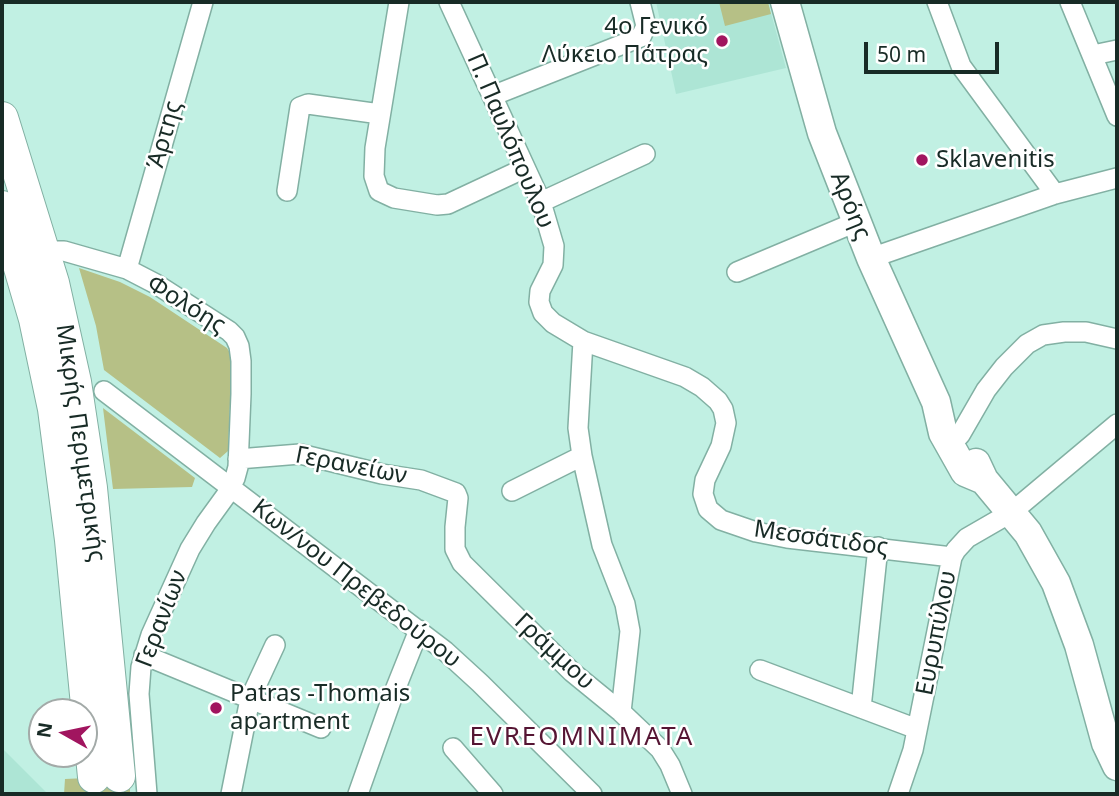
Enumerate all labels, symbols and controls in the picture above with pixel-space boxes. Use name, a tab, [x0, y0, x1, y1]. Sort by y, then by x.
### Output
place label: 4ο Γενικό Λύκειο Πάτρας	[542, 13, 708, 69]
scale bar	[867, 28, 1002, 72]
marker: 4ο Γενικό Λύκειο Πάτρας	[714, 33, 730, 49]
text: 50 m	[877, 40, 926, 68]
street label: Π. Παυλόπουλου	[460, 49, 560, 233]
street label: Άρτης	[142, 98, 188, 172]
place label: Sklavenitis	[936, 146, 1055, 174]
marker: Sklavenitis	[914, 152, 930, 168]
street label: Αρόης	[823, 168, 877, 244]
street label: Φολόης	[141, 270, 231, 340]
street label: Μικρής Περιμετρικής	[49, 322, 111, 564]
street label: Γερανείων	[293, 441, 409, 491]
street label: Κων/νου Πρεβεδούρου	[246, 493, 466, 675]
street label: Μεσσάτιδος	[752, 515, 890, 563]
street label: Γερανίων	[130, 566, 194, 672]
street label: Ευρυπύλου	[911, 568, 963, 698]
street label: Γράμμου	[508, 608, 600, 696]
place label: Patras -Thomais apartment	[230, 680, 410, 736]
north arrow	[28, 698, 98, 768]
marker: Patras -Thomais apartment	[208, 700, 224, 716]
text: N	[30, 720, 58, 740]
district label: EVREOMNIMATA	[471, 722, 693, 754]

